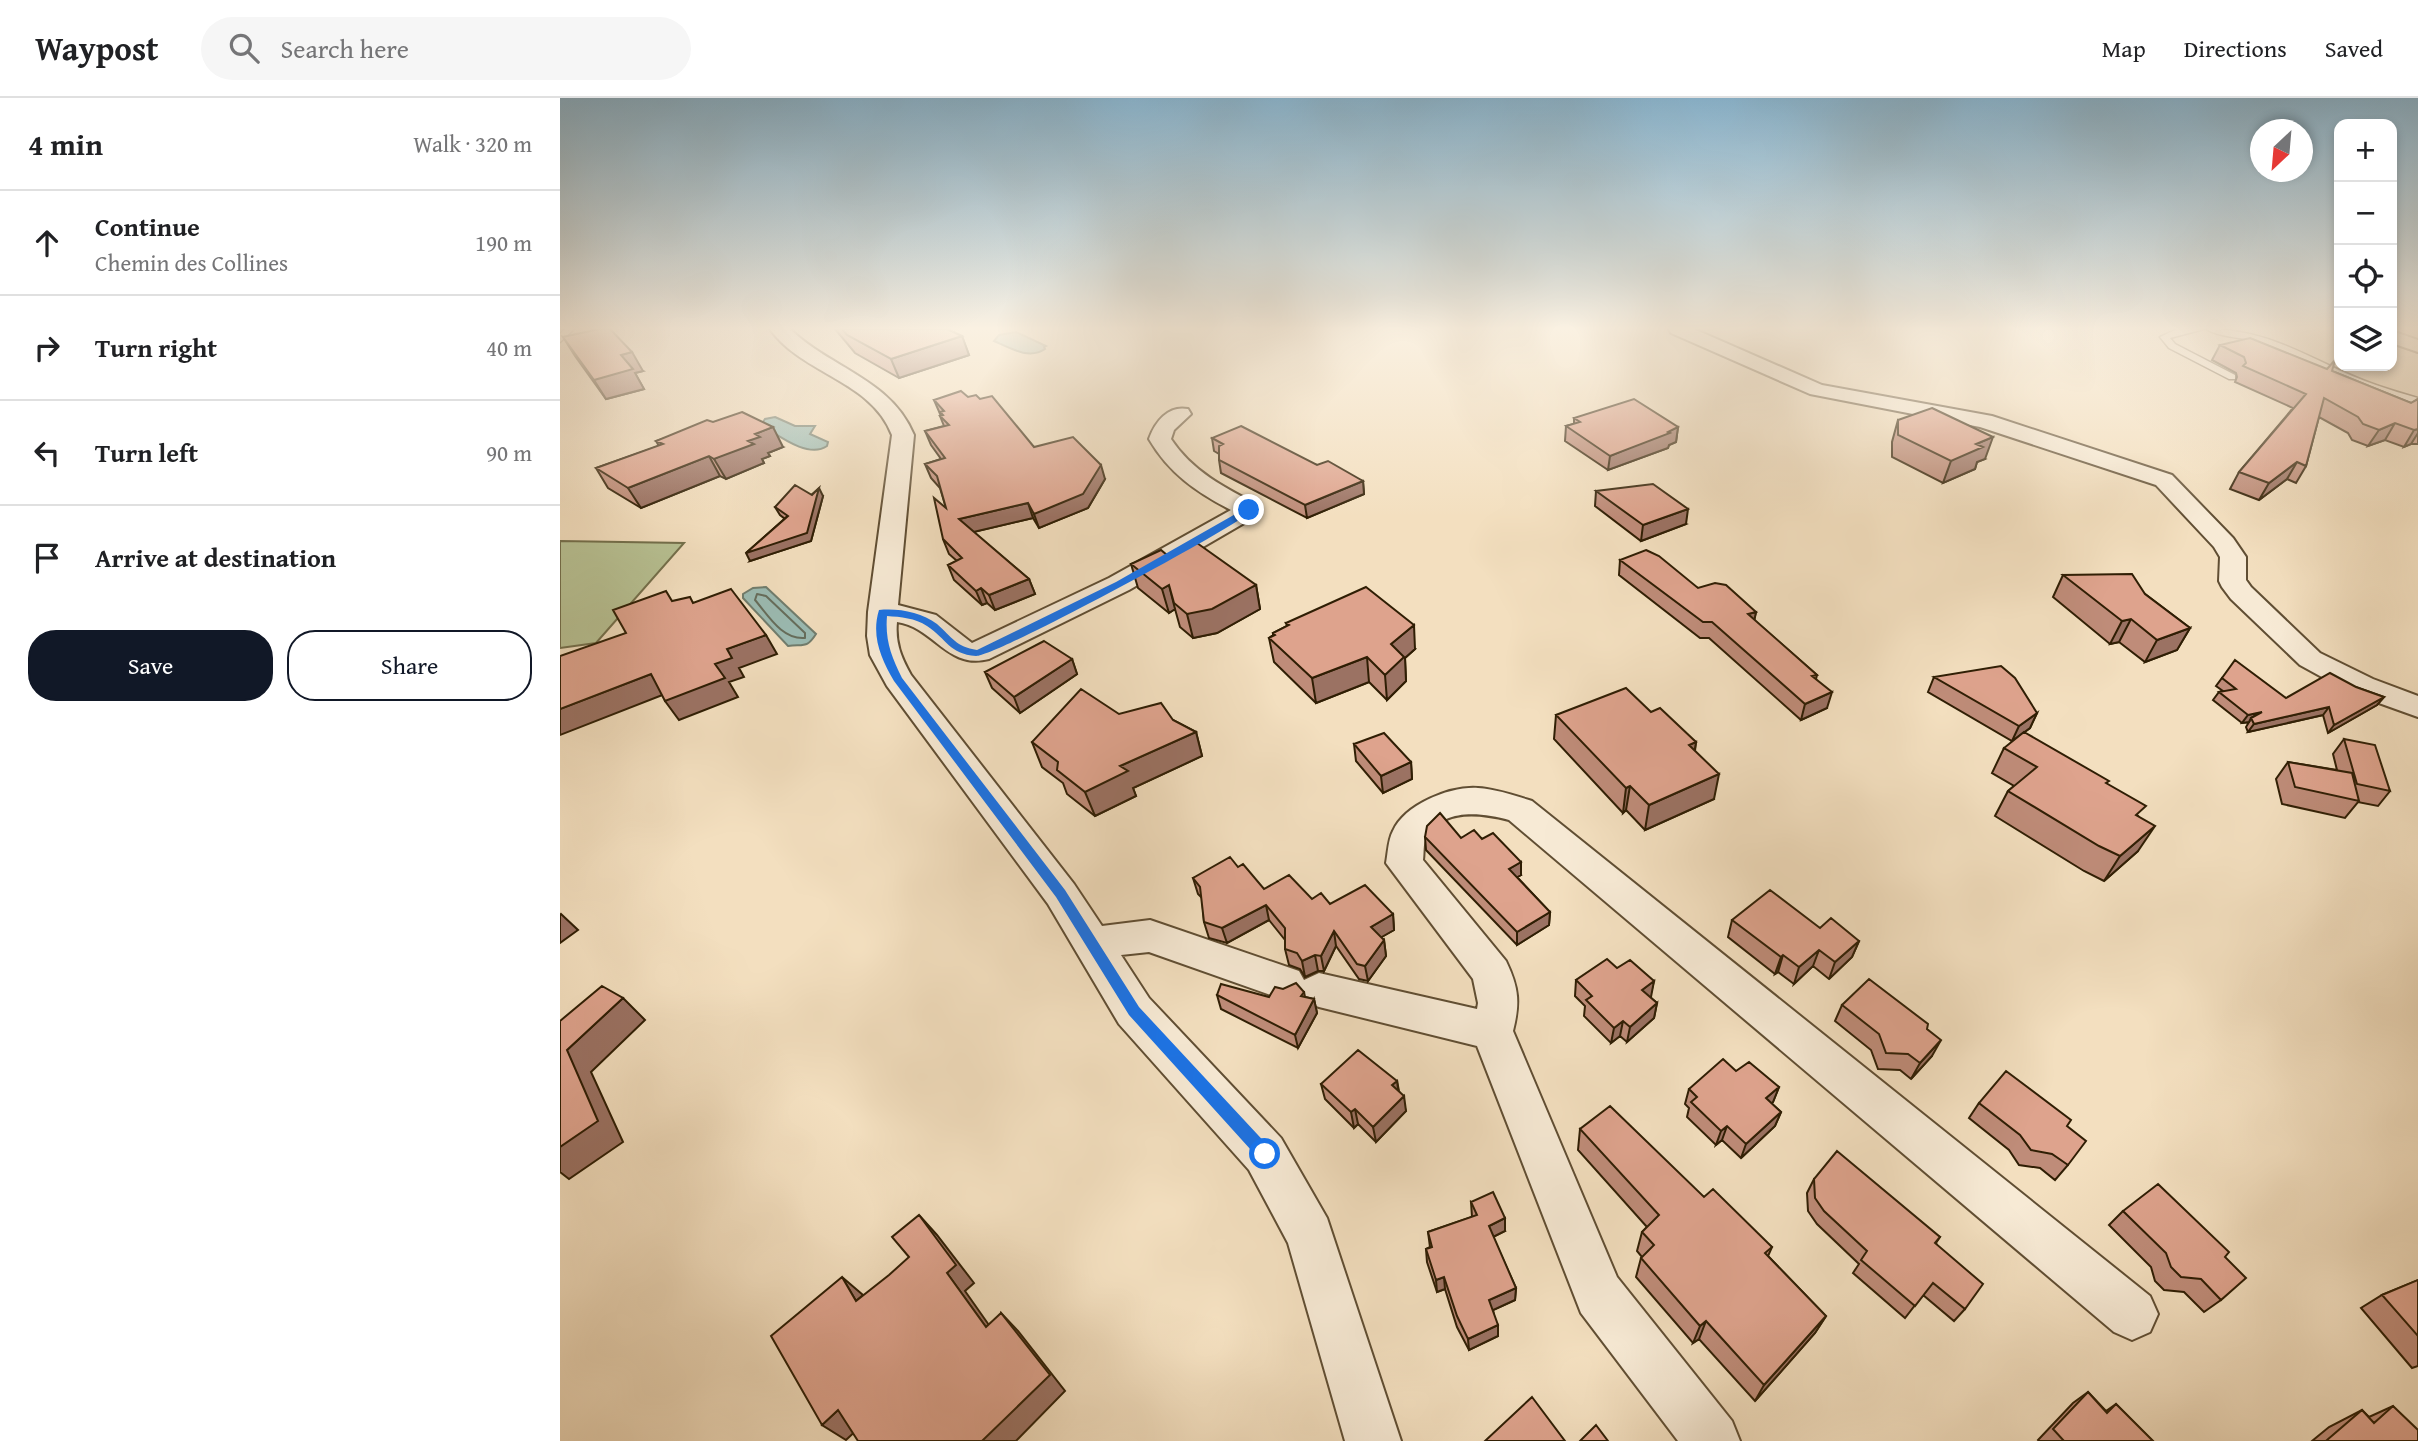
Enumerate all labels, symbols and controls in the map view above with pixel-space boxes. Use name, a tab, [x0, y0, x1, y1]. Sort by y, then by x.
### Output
search box	[201, 17, 691, 80]
text: Waypost	[35, 24, 159, 72]
icon: search	[225, 29, 263, 67]
text: Search here	[281, 29, 409, 68]
text: Map	[2102, 31, 2146, 66]
text: Directions	[2184, 31, 2287, 66]
text: Saved	[2325, 31, 2383, 66]
north arrow	[2250, 119, 2313, 182]
map controls	[2334, 119, 2397, 371]
button: +	[2334, 119, 2397, 182]
text: 4 min	[28, 122, 103, 166]
text: Walk · 320 m	[413, 127, 532, 160]
button: −	[2334, 182, 2397, 245]
text: Continue	[95, 207, 200, 246]
icon: ahead	[28, 224, 66, 262]
text: 190 m	[475, 226, 532, 259]
button: locate	[2334, 245, 2397, 308]
text: Chemin des Collines	[95, 246, 288, 279]
button: layers	[2334, 308, 2397, 371]
text: Turn right	[95, 328, 217, 367]
icon: right	[28, 329, 66, 367]
text: 40 m	[486, 331, 532, 364]
text: Turn left	[95, 433, 198, 472]
icon: left	[28, 434, 66, 472]
text: 90 m	[486, 436, 532, 469]
route end	[1233, 494, 1264, 525]
text: Arrive at destination	[95, 538, 336, 577]
icon: arrive	[28, 539, 66, 577]
button: Save	[28, 630, 273, 701]
button: Share	[287, 630, 532, 701]
route start	[1249, 1138, 1280, 1169]

